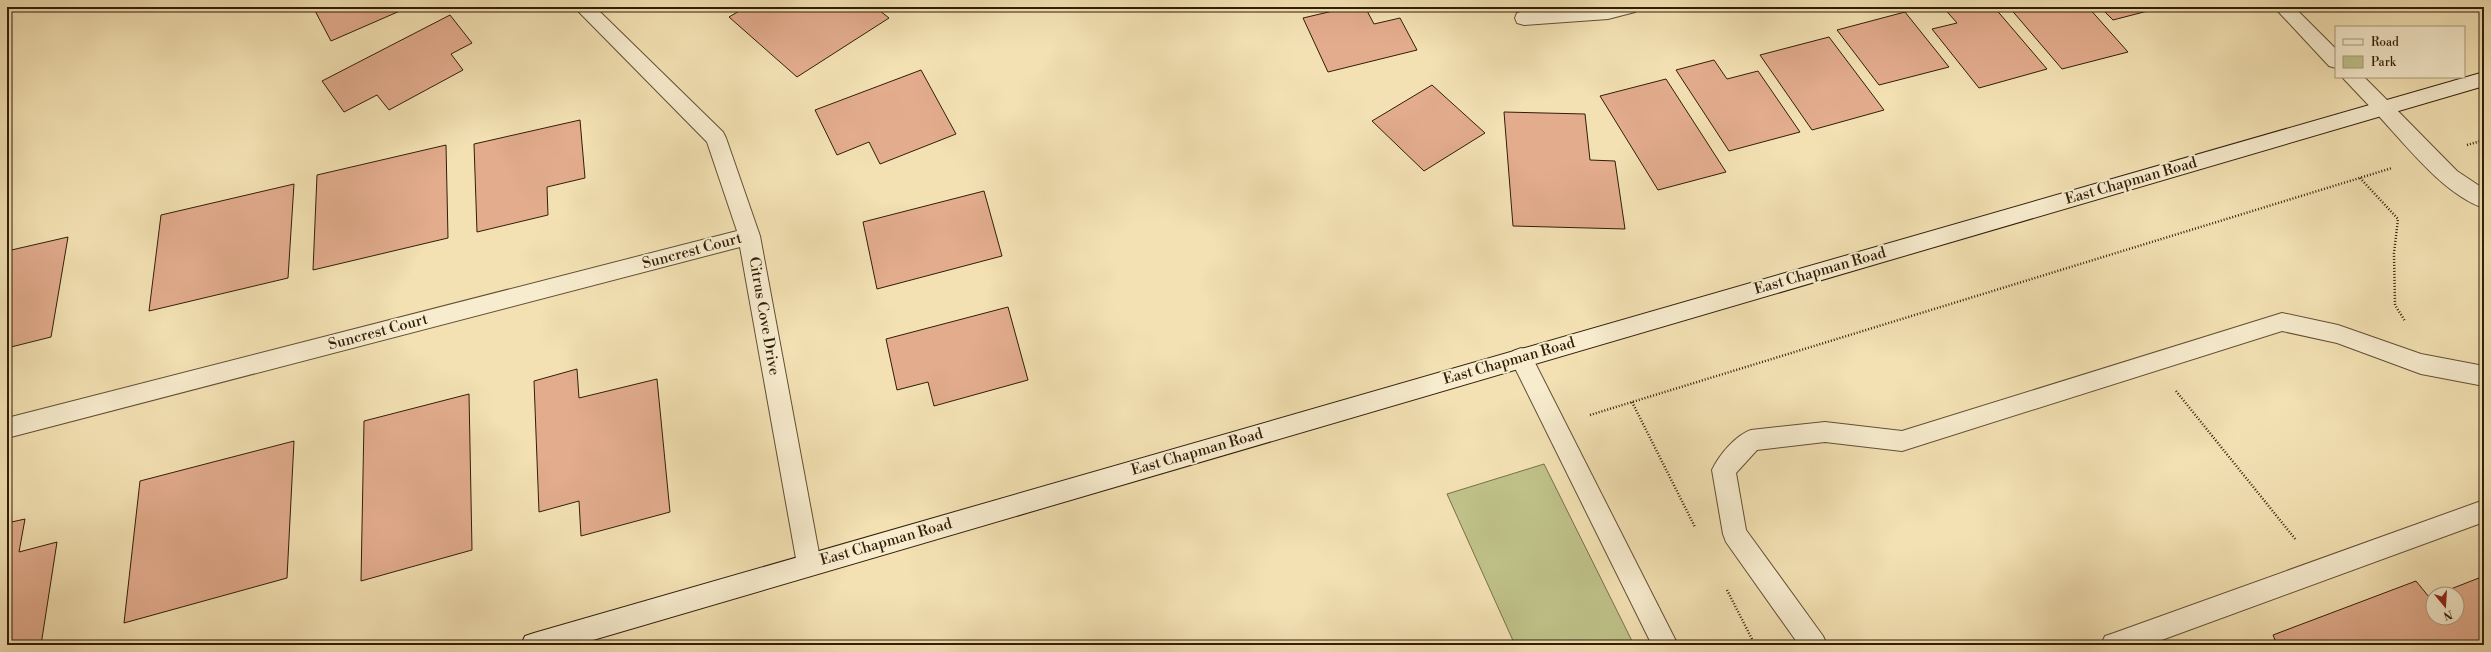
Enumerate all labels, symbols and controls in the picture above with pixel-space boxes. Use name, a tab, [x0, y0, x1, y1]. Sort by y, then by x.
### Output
legend	[2335, 26, 2465, 78]
text: Road	[2371, 35, 2399, 50]
text: Park	[2371, 55, 2397, 70]
street label: East Chapman Road	[2063, 153, 2199, 209]
street label: Suncrest Court	[640, 228, 744, 273]
street label: East Chapman Road	[1752, 243, 1888, 299]
street label: Citrus Cove Drive	[744, 255, 784, 377]
street label: Suncrest Court	[326, 309, 430, 354]
street label: East Chapman Road	[1441, 333, 1577, 389]
street label: East Chapman Road	[1129, 424, 1265, 480]
street label: East Chapman Road	[818, 514, 954, 570]
north arrow	[2425, 586, 2465, 626]
text: N	[2441, 607, 2454, 623]

